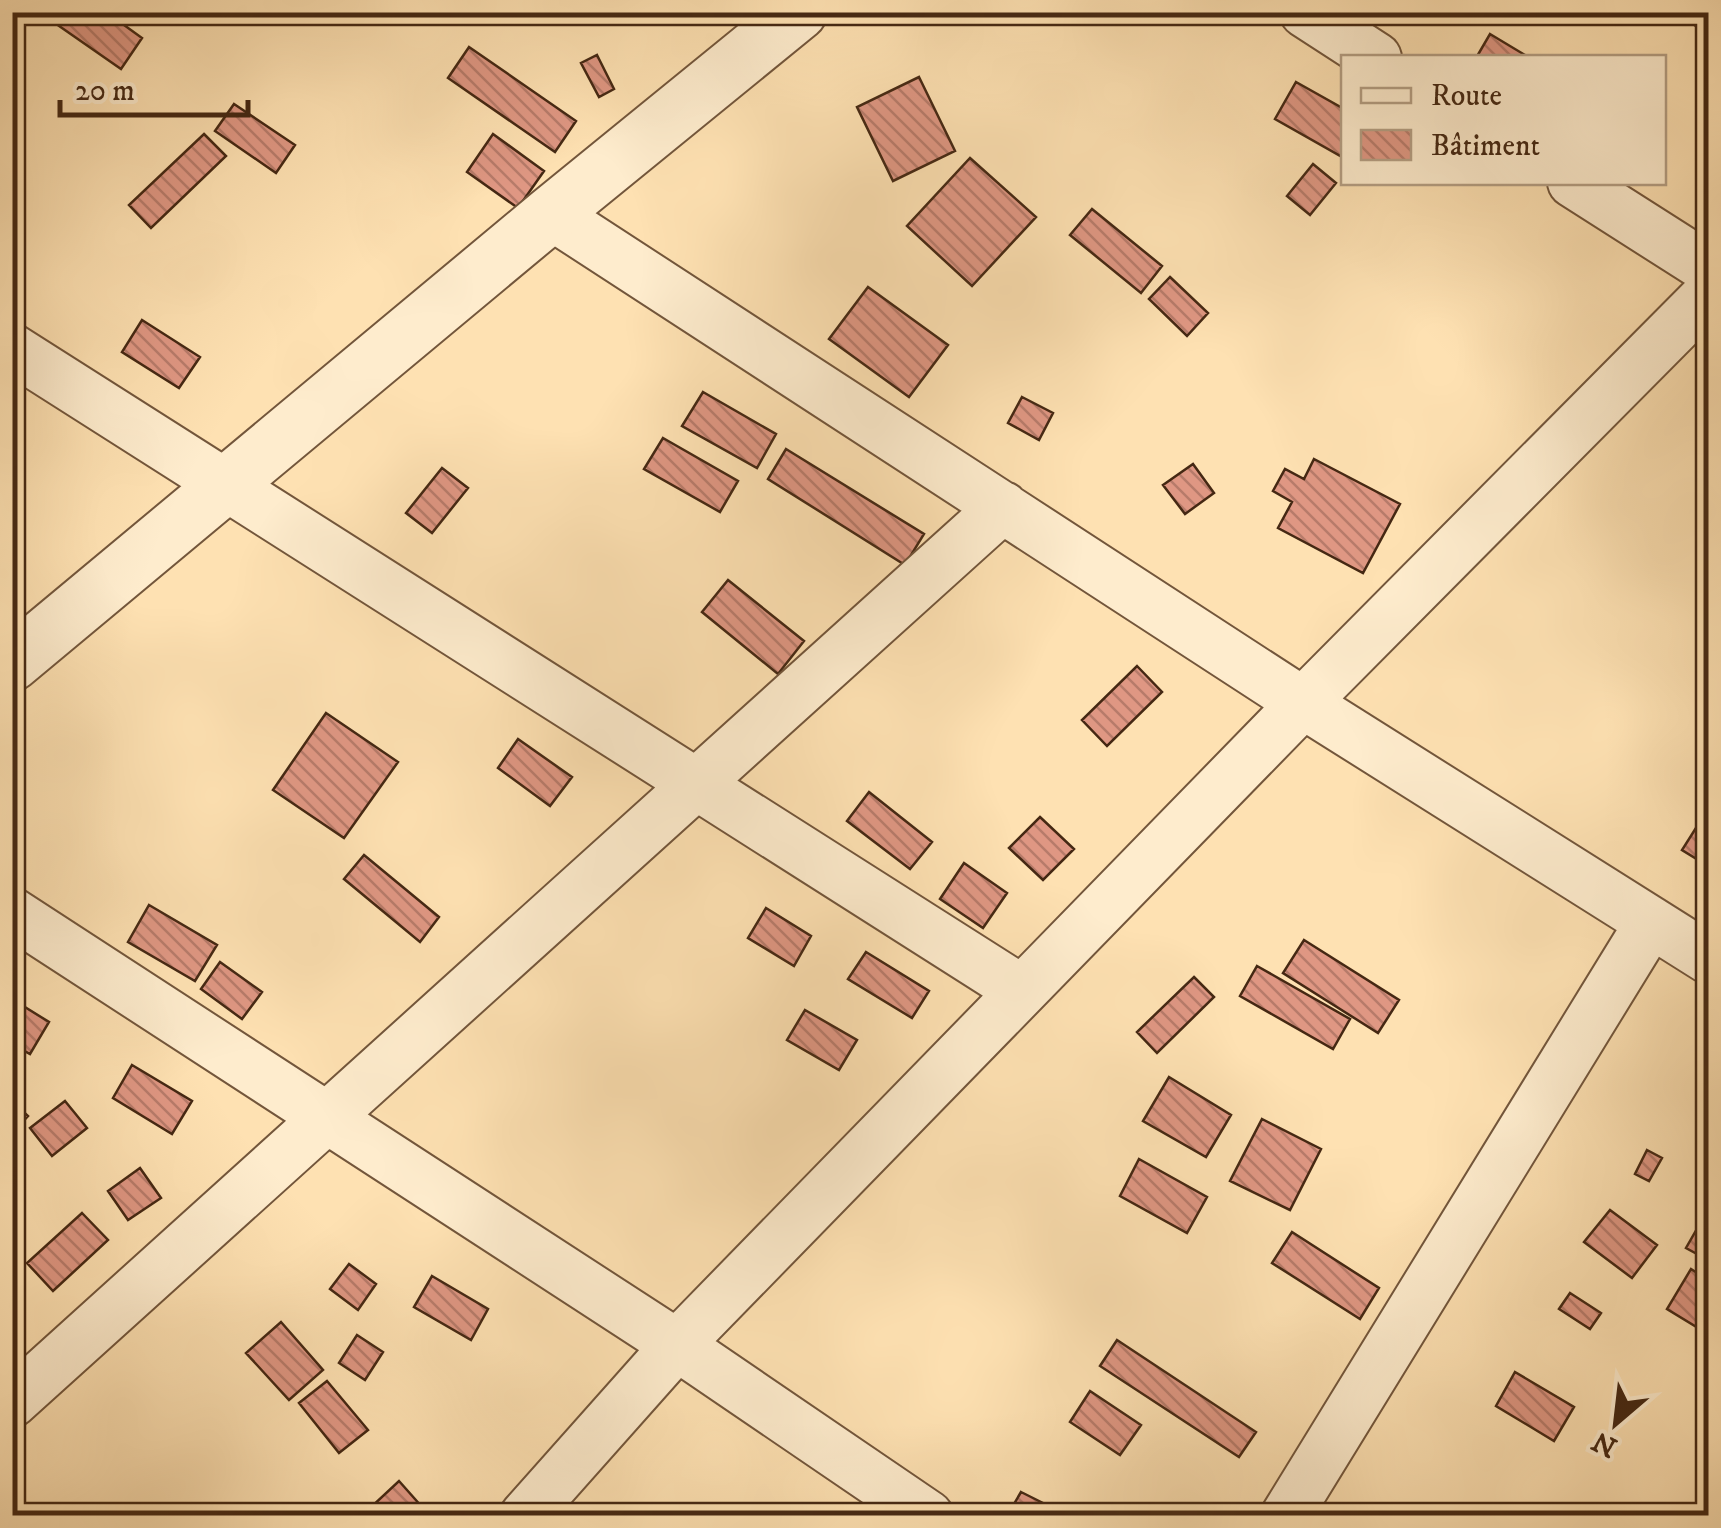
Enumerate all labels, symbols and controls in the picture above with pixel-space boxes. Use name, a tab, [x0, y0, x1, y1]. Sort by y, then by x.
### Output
scale bar	[60, 55, 248, 117]
legend	[1341, 55, 1666, 185]
text: 20 m	[75, 73, 135, 110]
text: Route	[1431, 78, 1502, 115]
text: Bâtiment	[1431, 128, 1540, 165]
north arrow	[1566, 1373, 1666, 1473]
text: N	[1587, 1423, 1623, 1465]

